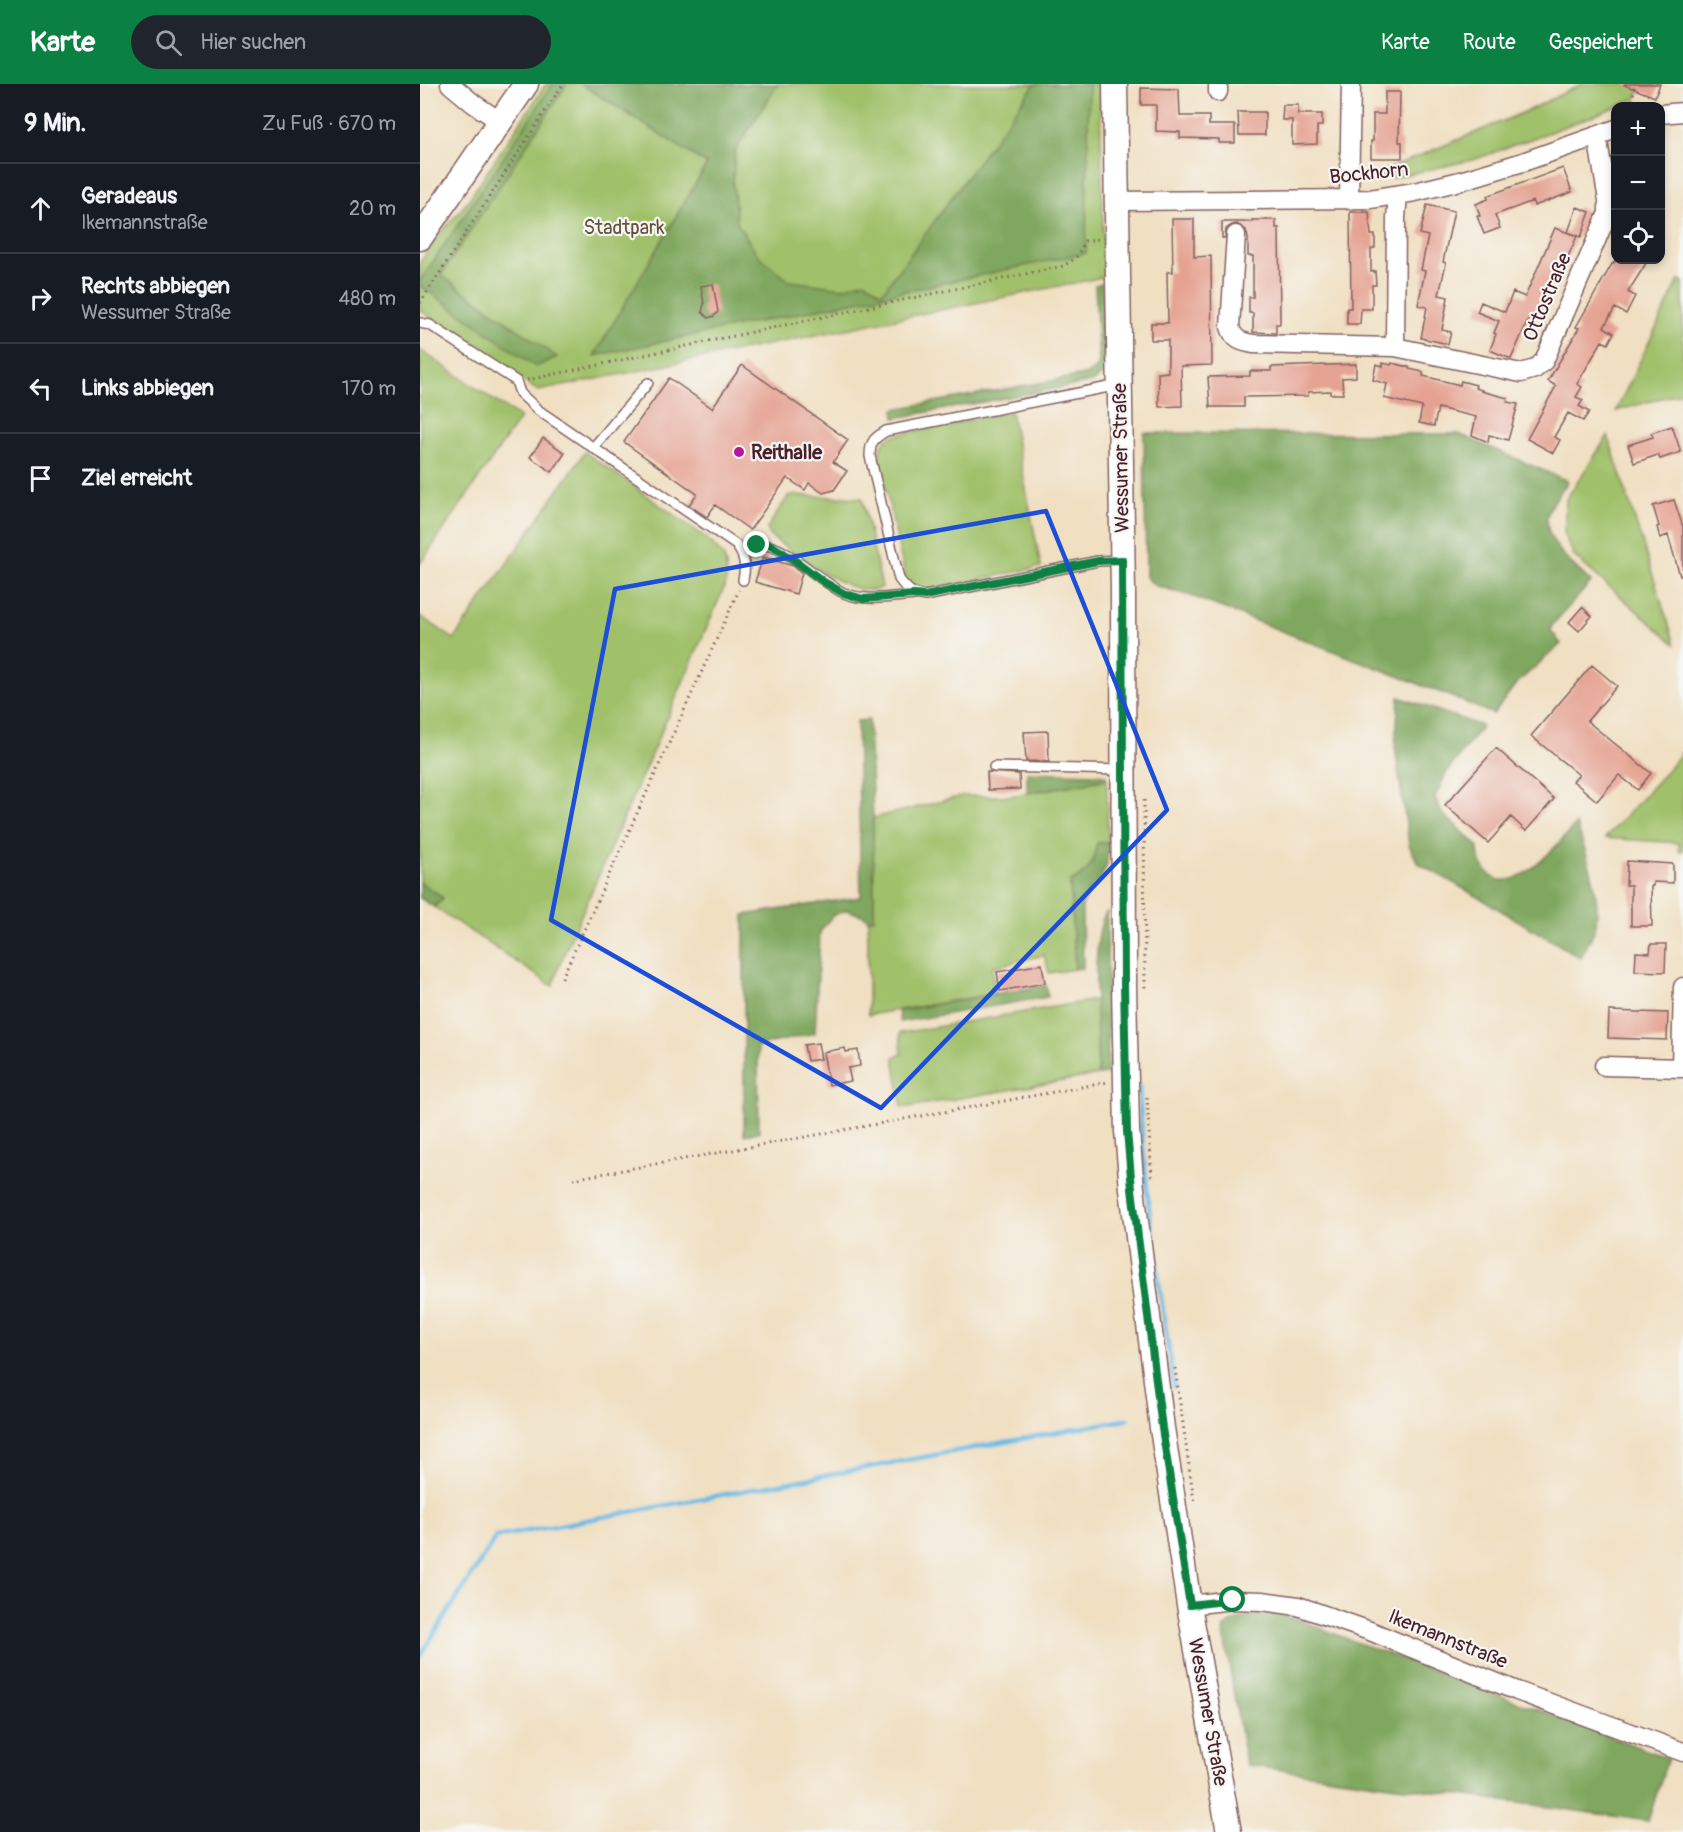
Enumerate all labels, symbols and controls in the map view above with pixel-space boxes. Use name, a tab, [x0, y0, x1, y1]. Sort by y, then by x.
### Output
search box	[131, 15, 551, 69]
text: Karte	[30, 25, 95, 60]
icon: search	[152, 26, 185, 59]
text: Hier suchen	[200, 28, 306, 56]
text: Karte	[1381, 29, 1430, 56]
text: Route	[1463, 29, 1516, 56]
text: Gespeichert	[1549, 29, 1653, 56]
map controls	[1611, 102, 1665, 264]
button: +	[1611, 102, 1665, 156]
text: 9 Min.	[24, 107, 87, 139]
text: Zu Fuß · 670 m	[262, 111, 396, 136]
street label: Bockhorn	[1328, 156, 1410, 190]
button: −	[1611, 156, 1665, 210]
text: Geradeaus	[81, 182, 177, 210]
icon: ahead	[24, 192, 57, 225]
text: 20 m	[349, 196, 396, 221]
text: Ikemannstraße	[81, 210, 208, 235]
button: locate	[1611, 210, 1665, 264]
park label: Stadtpark	[583, 215, 665, 240]
street label: Ottostraße	[1517, 249, 1577, 345]
text: Rechts abbiegen	[81, 272, 230, 300]
icon: right	[24, 282, 57, 315]
text: 480 m	[339, 286, 396, 311]
text: Wessumer Straße	[81, 300, 231, 325]
icon: left	[24, 372, 57, 405]
text: Links abbiegen	[81, 374, 214, 402]
text: 170 m	[342, 376, 396, 401]
street label: Wessumer Straße	[1107, 383, 1135, 533]
place label: Reithalle	[751, 440, 823, 465]
marker: Reithalle	[732, 445, 746, 459]
icon: arrive	[24, 462, 57, 495]
text: Ziel erreicht	[81, 464, 192, 492]
route end	[743, 531, 769, 557]
route start	[1219, 1586, 1245, 1612]
street label: Ikemannstraße	[1385, 1604, 1511, 1674]
street label: Wessumer Straße	[1183, 1636, 1233, 1788]

